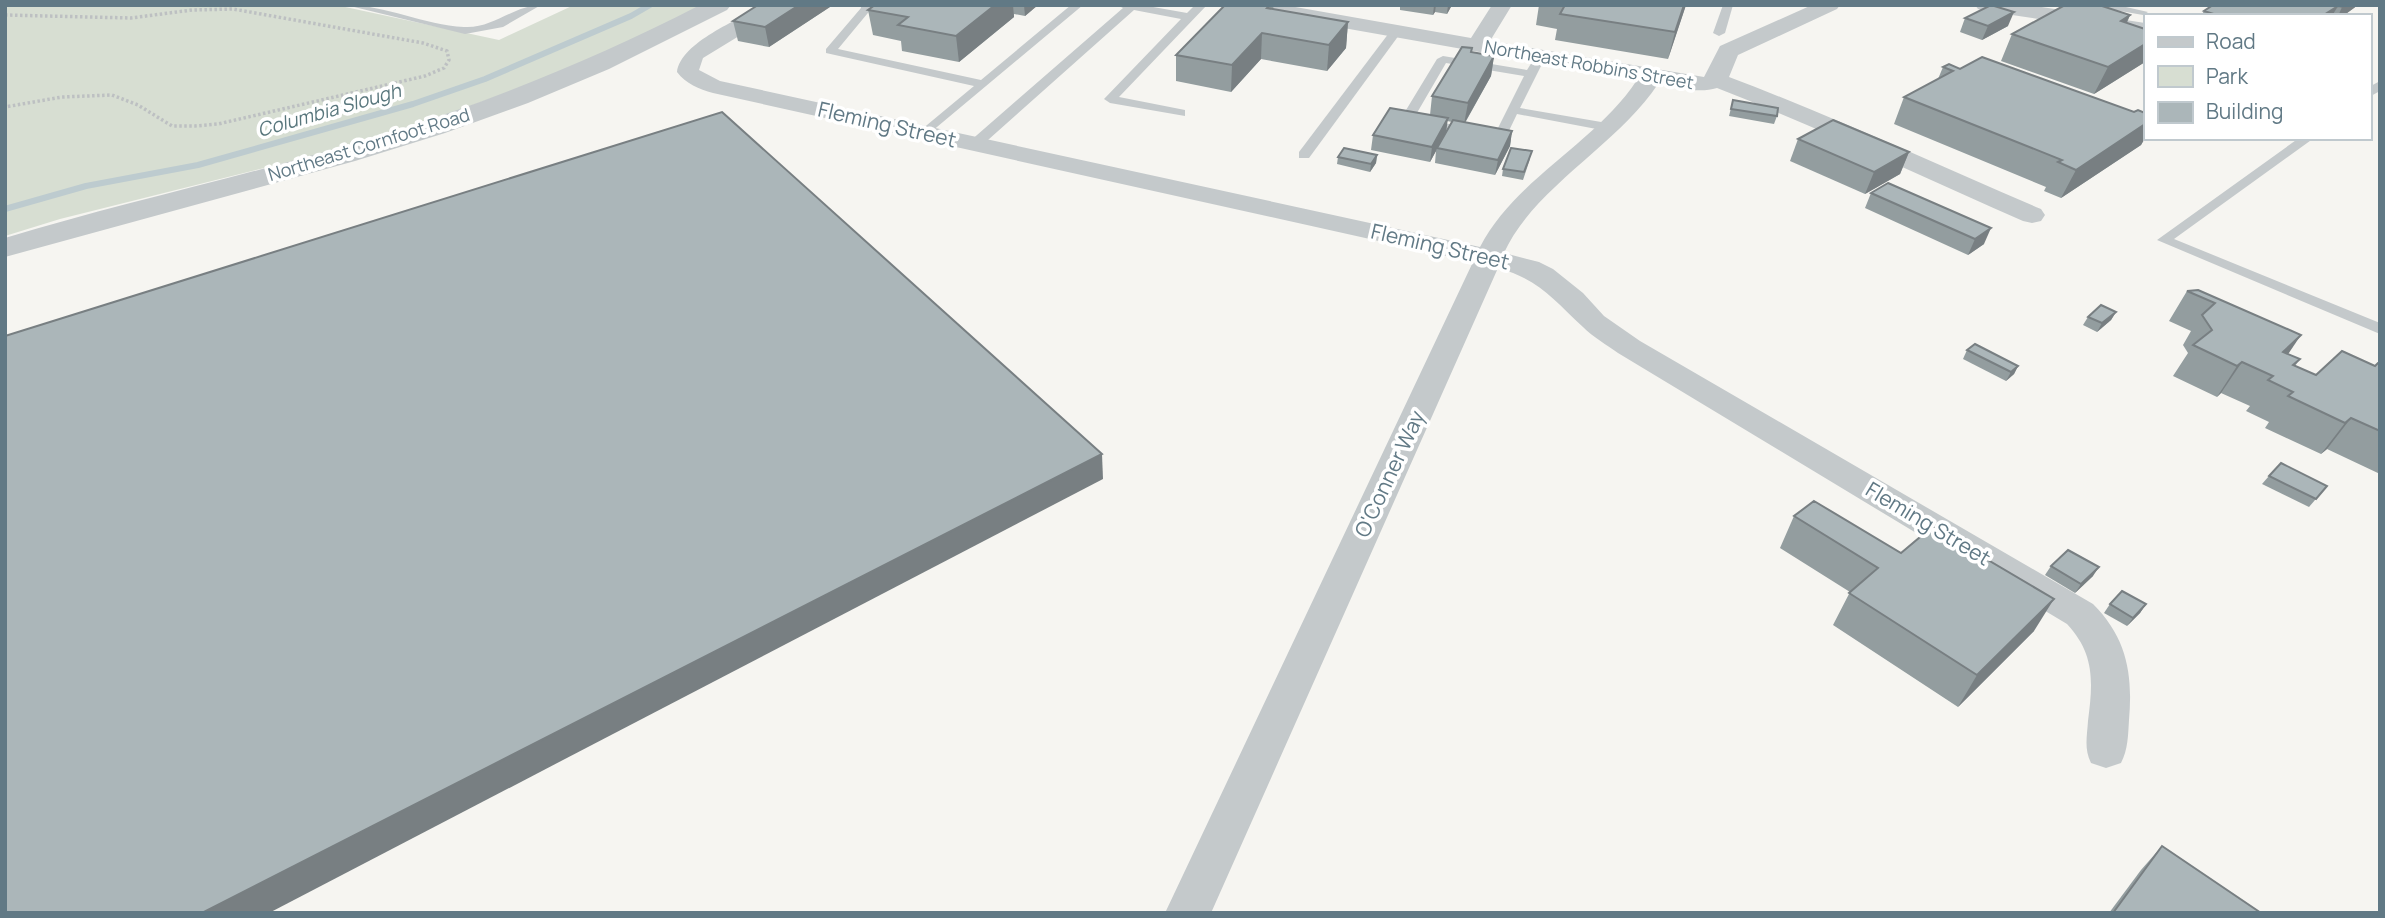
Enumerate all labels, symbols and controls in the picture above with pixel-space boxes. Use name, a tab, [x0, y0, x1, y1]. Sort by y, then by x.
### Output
legend	[2144, 14, 2371, 140]
text: Road	[2206, 27, 2256, 55]
street label: Northeast Robbins Street	[1483, 34, 1696, 94]
text: Park	[2206, 62, 2248, 90]
water label: Columbia Slough	[254, 77, 404, 143]
street label: Fleming Street	[815, 95, 959, 154]
text: Building	[2206, 97, 2283, 125]
street label: Northeast Cornfoot Road	[265, 102, 472, 186]
street label: Fleming Street	[1368, 217, 1512, 276]
street label: O'Conner Way	[1347, 406, 1431, 542]
street label: Fleming Street	[1861, 475, 1996, 571]

